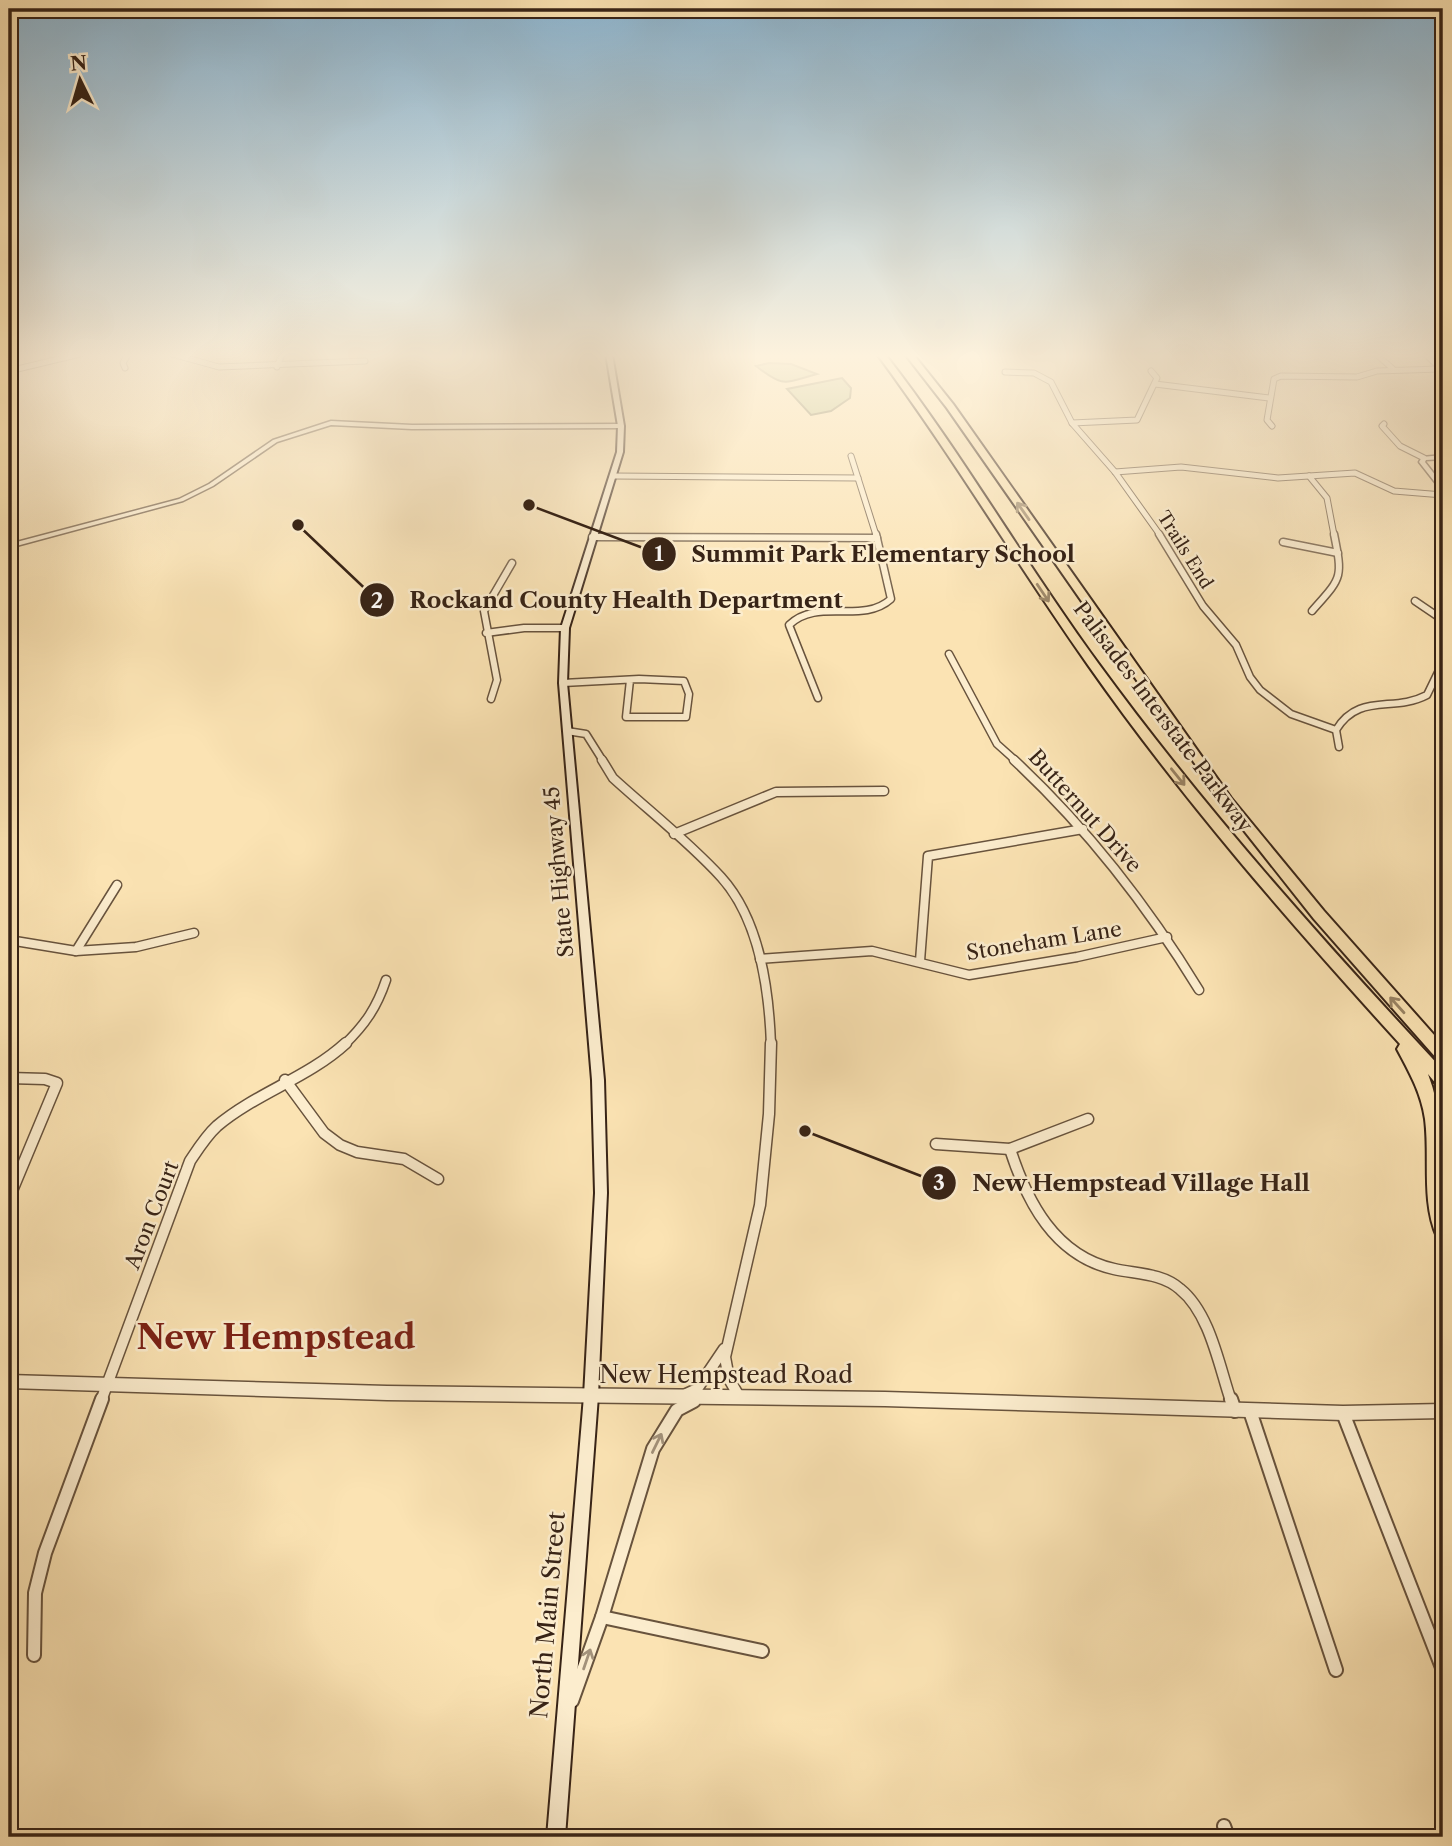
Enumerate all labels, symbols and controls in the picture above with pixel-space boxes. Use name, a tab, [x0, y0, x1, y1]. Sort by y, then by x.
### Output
north arrow	[46, 46, 116, 116]
text: N	[69, 51, 88, 76]
one-way arrow	[1016, 502, 1030, 521]
street label: Trails End	[1152, 507, 1218, 593]
callout: Summit Park Elementary School	[641, 532, 1089, 576]
text: Summit Park Elementary School	[691, 540, 1075, 568]
text: 1	[654, 541, 664, 566]
callout: Rockand County Health Department	[360, 578, 857, 622]
one-way arrow	[1036, 583, 1051, 602]
text: Rockand County Health Department	[409, 586, 843, 614]
text: 2	[371, 588, 383, 613]
street label: Palisades Interstate Parkway	[1068, 596, 1259, 837]
street label: Butternut Drive	[1024, 744, 1147, 877]
one-way arrow	[1170, 767, 1186, 785]
street label: State Highway 45	[539, 786, 578, 959]
street label: Stoneham Lane	[964, 916, 1123, 965]
one-way arrow	[1389, 996, 1405, 1014]
street label: Aron Court	[119, 1157, 184, 1273]
callout: New Hempstead Village Hall	[922, 1161, 1324, 1205]
text: New Hempstead Village Hall	[972, 1169, 1310, 1197]
text: 3	[933, 1170, 945, 1195]
district label: New Hempstead	[136, 1317, 416, 1358]
street label: New Hempstead Road	[599, 1360, 853, 1389]
one-way arrow	[651, 1433, 664, 1454]
street label: North Main Street	[524, 1510, 571, 1720]
one-way arrow	[582, 1649, 594, 1671]

